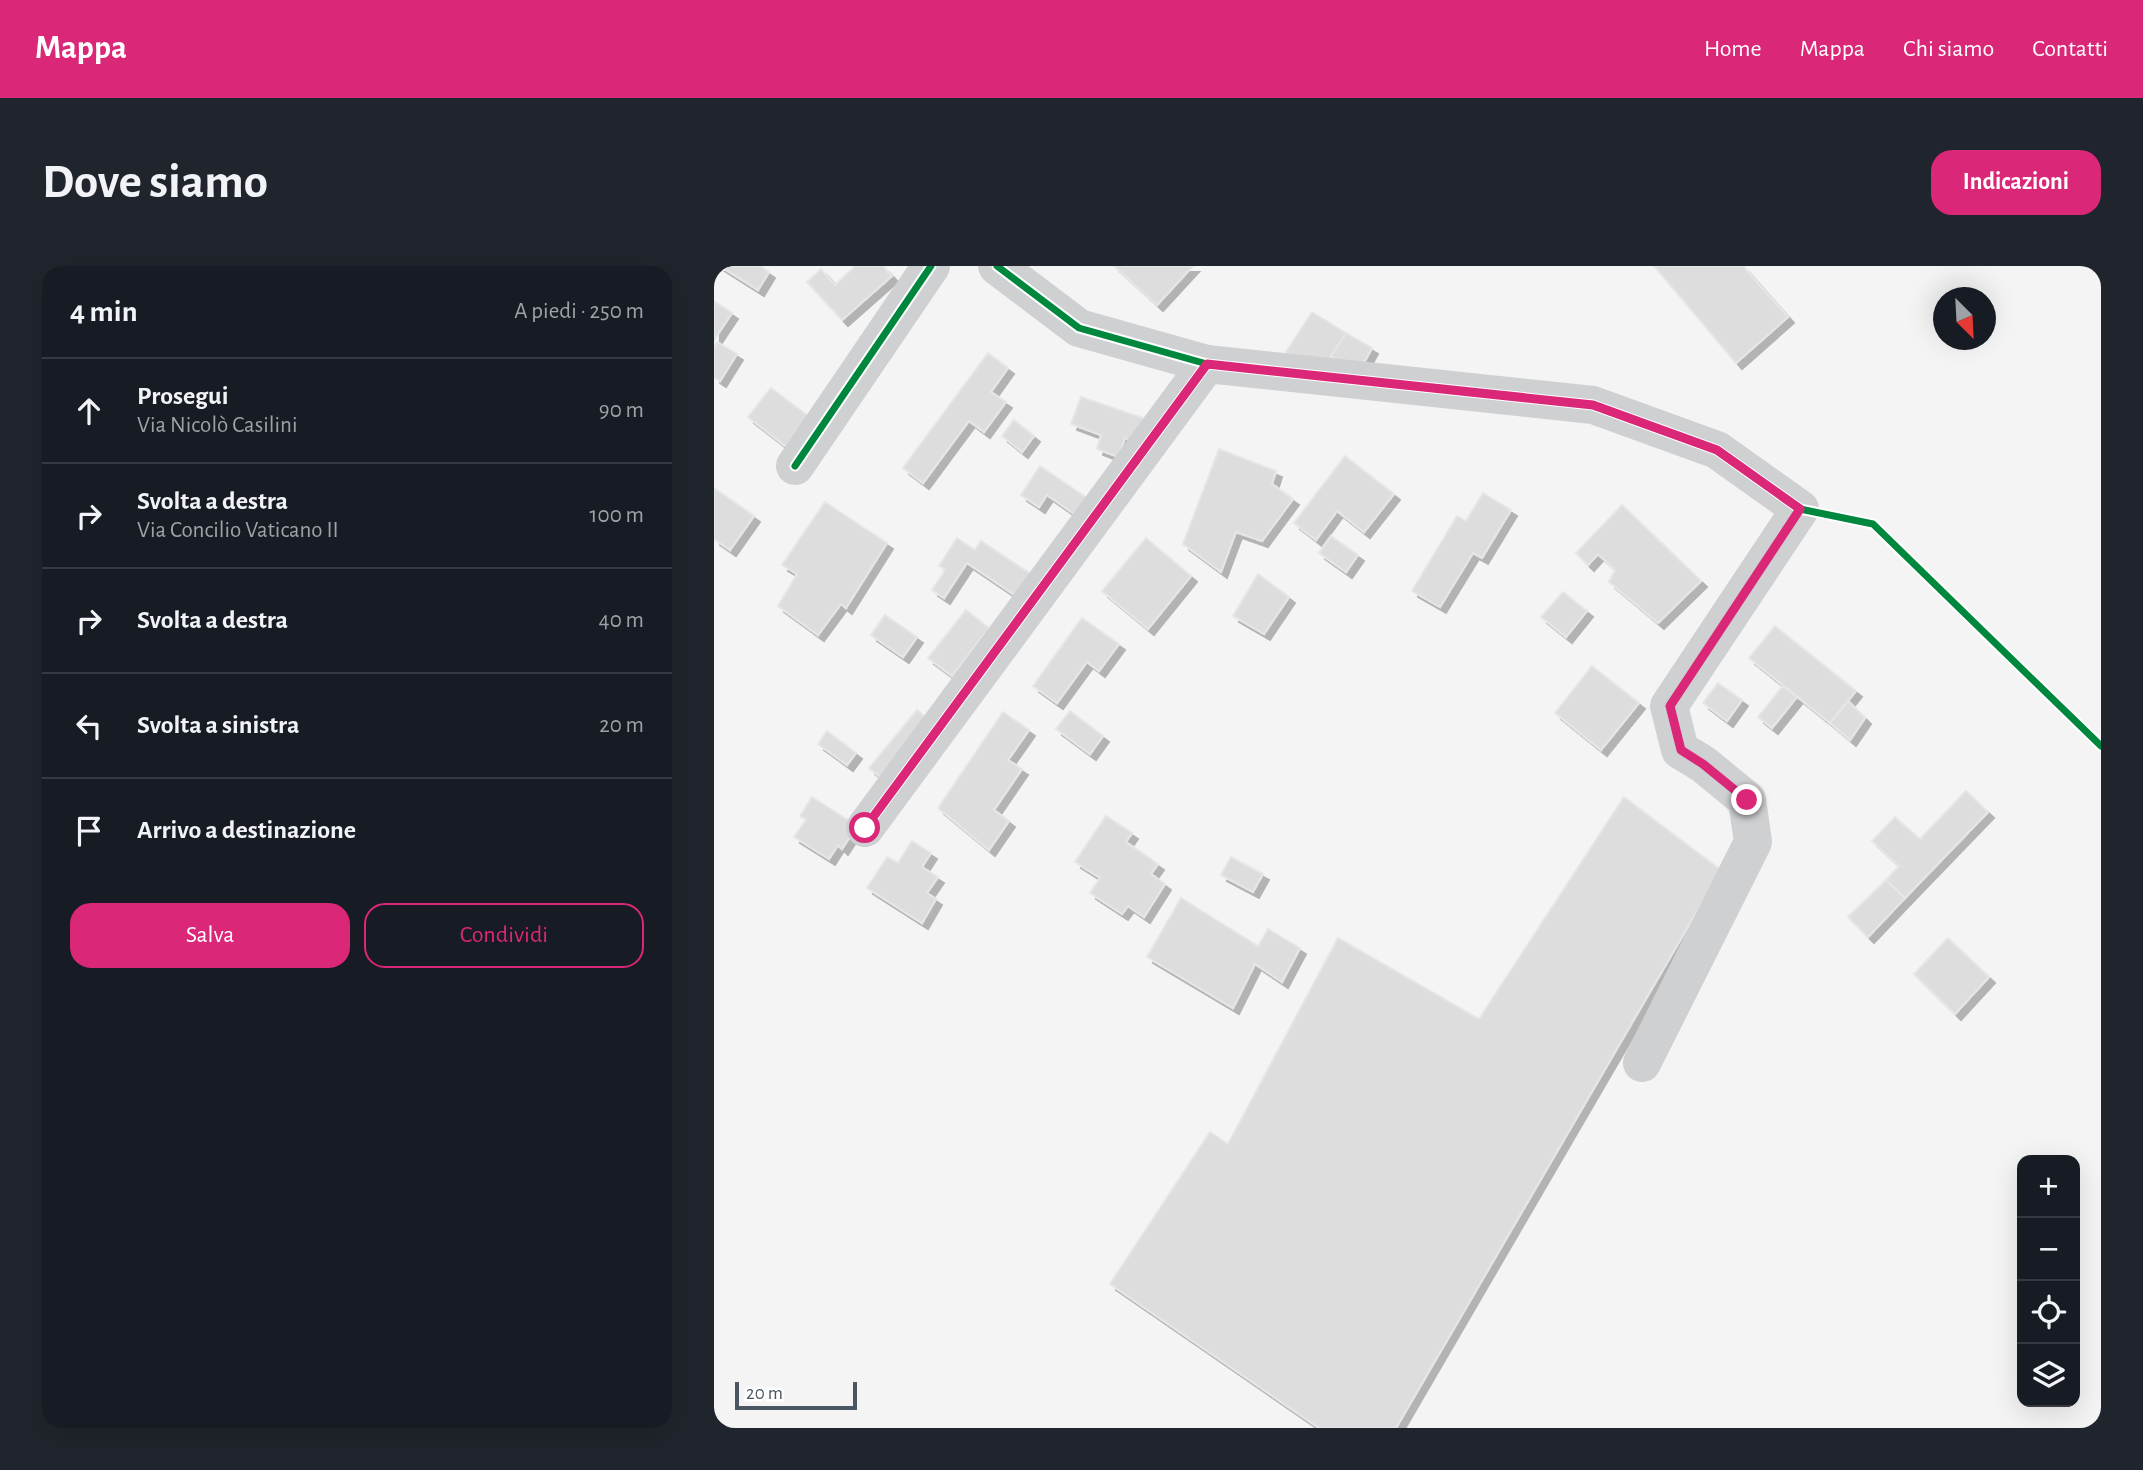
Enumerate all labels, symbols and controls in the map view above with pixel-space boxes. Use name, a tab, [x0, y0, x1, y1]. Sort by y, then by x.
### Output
text: Mappa	[35, 32, 127, 65]
text: Home	[1704, 37, 1762, 61]
text: Mappa	[1800, 37, 1865, 61]
text: Chi siamo	[1903, 37, 1994, 61]
text: Contatti	[2032, 37, 2108, 61]
button: Indicazioni	[1931, 150, 2101, 215]
text: Dove siamo	[42, 158, 268, 207]
north arrow	[1933, 287, 1996, 350]
text: 4 min	[70, 297, 138, 327]
text: A piedi · 250 m	[514, 300, 644, 323]
text: Prosegui	[137, 383, 228, 409]
icon: ahead	[70, 392, 108, 430]
text: 90 m	[599, 399, 644, 422]
text: Via Nicolò Casilini	[137, 414, 298, 437]
text: Svolta a destra	[137, 488, 288, 514]
icon: right	[70, 497, 108, 535]
text: 100 m	[590, 504, 644, 527]
text: Via Concilio Vaticano II	[137, 519, 339, 542]
icon: right	[70, 602, 108, 640]
text: Svolta a destra	[137, 607, 288, 633]
text: 40 m	[599, 609, 644, 632]
icon: left	[70, 707, 108, 745]
text: Svolta a sinistra	[137, 712, 299, 738]
text: 20 m	[599, 714, 644, 737]
route end	[1731, 784, 1762, 815]
icon: arrive	[70, 812, 108, 850]
route start	[849, 812, 880, 843]
text: Arrivo a destinazione	[137, 817, 356, 843]
button: Salva	[70, 903, 350, 968]
button: Condividi	[364, 903, 644, 968]
map controls	[2017, 1155, 2080, 1407]
button: +	[2017, 1155, 2080, 1218]
button: −	[2017, 1218, 2080, 1281]
button: locate	[2017, 1281, 2080, 1344]
button: layers	[2017, 1344, 2080, 1407]
scale bar	[735, 1379, 858, 1411]
text: 20 m	[746, 1384, 783, 1403]

